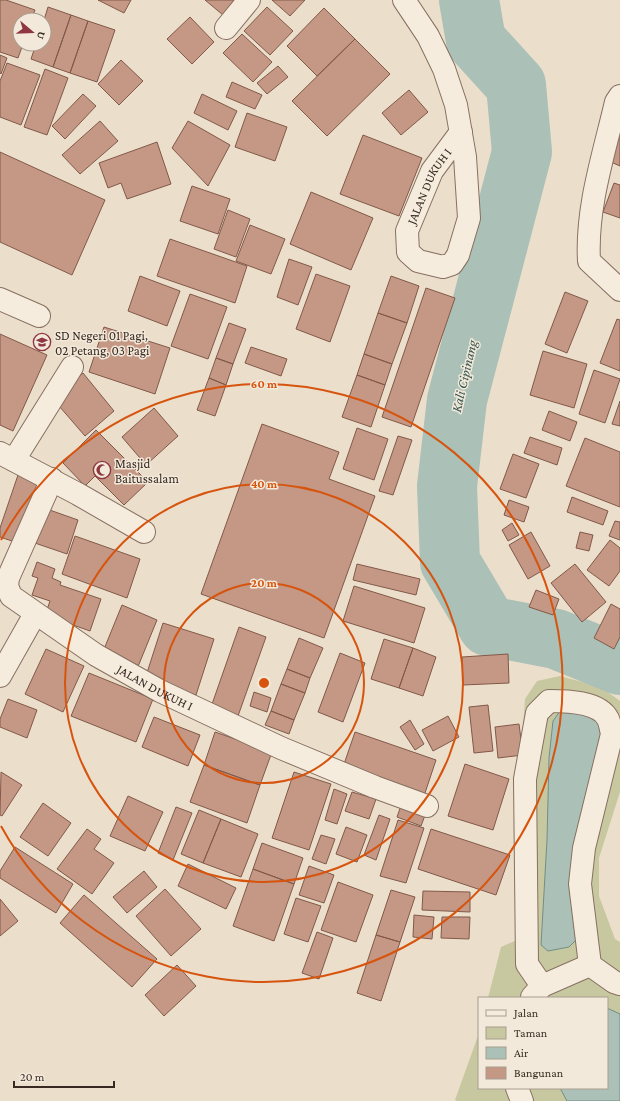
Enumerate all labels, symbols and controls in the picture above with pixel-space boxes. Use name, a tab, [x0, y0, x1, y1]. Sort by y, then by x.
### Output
north arrow	[12, 12, 52, 52]
text: U	[34, 30, 48, 41]
street label: JALAN DUKUH I	[403, 145, 455, 227]
place label: SD Negeri 01 Pagi, 02 Petang, 03 Pagi	[55, 328, 150, 358]
school or university icon: SD Negeri 01 Pagi, 02 Petang, 03 Pagi	[32, 332, 52, 352]
water label: Kali Cipinang	[448, 338, 480, 414]
text: 60 m	[251, 377, 278, 391]
place label: Masjid Baitussalam	[115, 456, 179, 486]
mosque icon: Masjid Baitussalam	[92, 460, 112, 480]
text: 40 m	[251, 477, 278, 491]
text: 20 m	[251, 576, 278, 590]
street label: JALAN DUKUH I	[113, 661, 195, 714]
centre of rings	[257, 676, 271, 690]
legend	[478, 997, 608, 1089]
text: Jalan	[513, 1006, 539, 1020]
text: Taman	[514, 1026, 548, 1040]
text: Air	[514, 1046, 529, 1060]
scale bar	[14, 1063, 114, 1089]
text: Bangunan	[514, 1066, 564, 1080]
text: 20 m	[20, 1070, 45, 1084]

